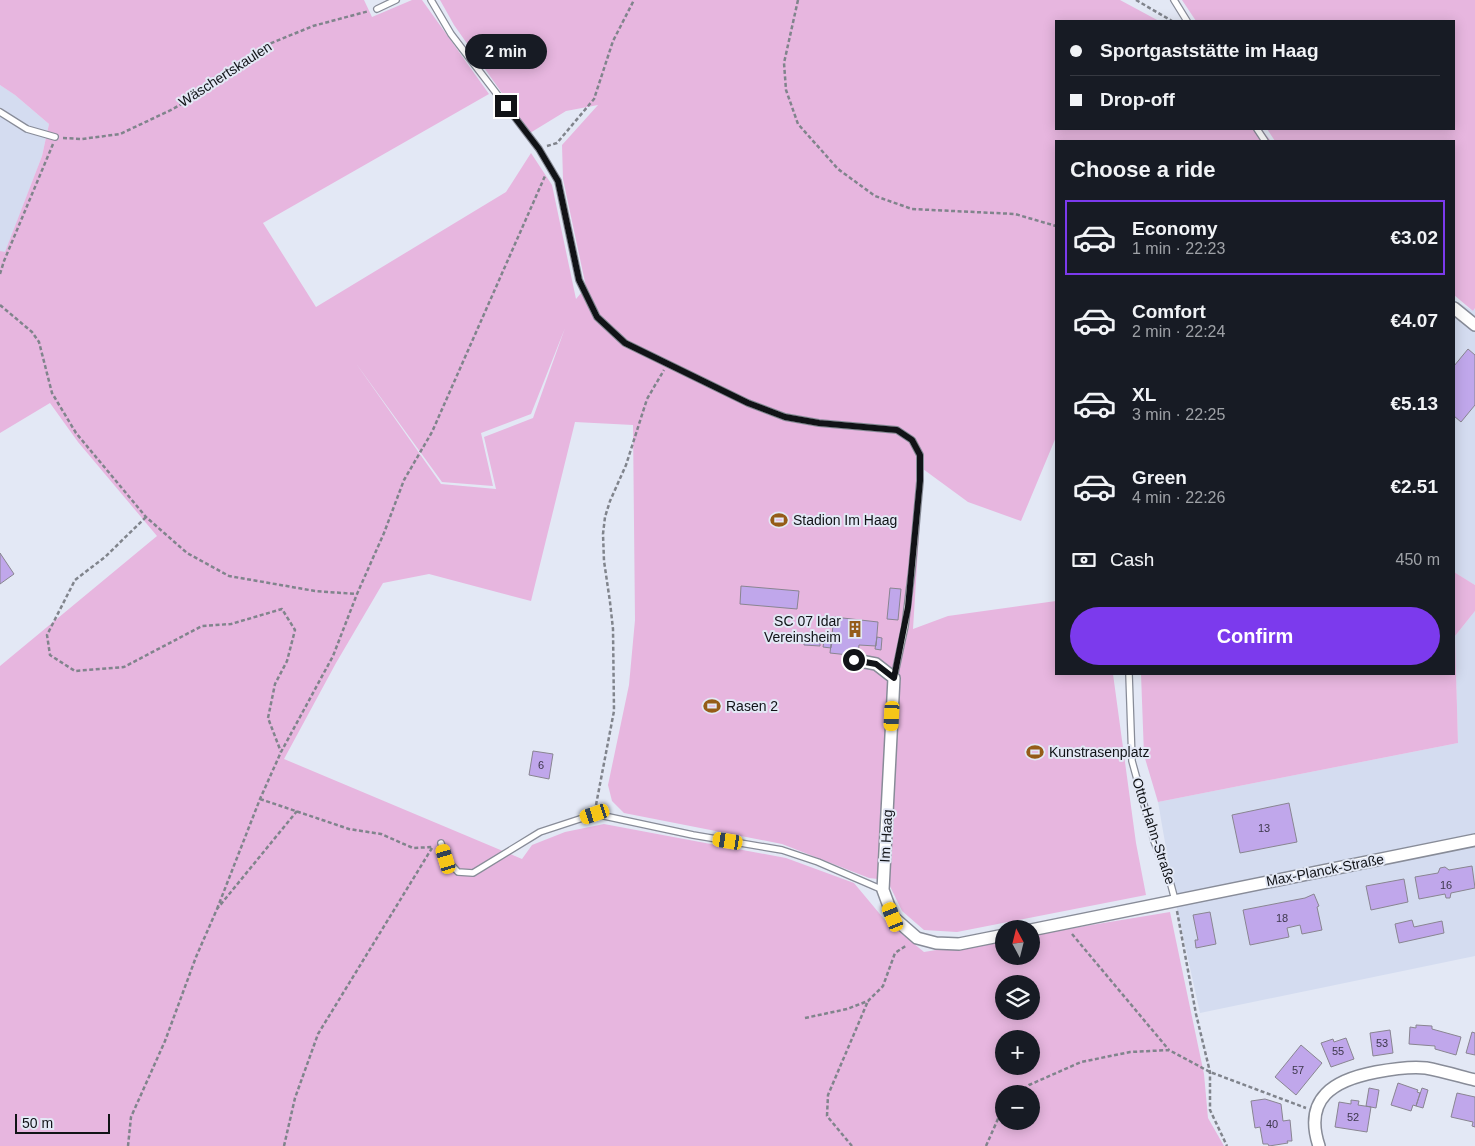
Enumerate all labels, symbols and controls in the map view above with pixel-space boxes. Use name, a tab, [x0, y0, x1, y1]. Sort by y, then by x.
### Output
callout: 2 min	[465, 34, 547, 68]
street label: Wäschertskaulen	[176, 38, 274, 110]
text: Sportgaststätte im Haag	[1100, 40, 1319, 61]
text: 2 min	[485, 43, 527, 60]
text: Drop-off	[1100, 89, 1175, 110]
route end	[495, 95, 517, 117]
text: Choose a ride	[1070, 157, 1215, 182]
icon: car	[1072, 215, 1117, 260]
text: Economy	[1132, 218, 1218, 239]
text: €3.02	[1390, 227, 1438, 248]
text: 1 min · 22:23	[1132, 240, 1225, 257]
icon: car	[1072, 298, 1117, 343]
text: Comfort	[1132, 301, 1206, 322]
text: €4.07	[1390, 310, 1438, 331]
text: 2 min · 22:24	[1132, 323, 1225, 340]
icon: car	[1072, 381, 1117, 426]
text: XL	[1132, 384, 1156, 405]
text: €5.13	[1390, 393, 1438, 414]
text: 3 min · 22:25	[1132, 406, 1225, 423]
icon: car	[1072, 464, 1117, 509]
text: Green	[1132, 467, 1187, 488]
text: €2.51	[1390, 476, 1438, 497]
text: 4 min · 22:26	[1132, 489, 1225, 506]
sports icon: Stadion Im Haag	[769, 510, 789, 530]
place label: Stadion Im Haag	[793, 512, 897, 528]
icon: cash	[1070, 546, 1098, 574]
text: Cash	[1110, 549, 1154, 570]
text: 450 m	[1396, 551, 1440, 568]
button: Confirm	[1070, 607, 1440, 665]
place label: SC 07 Idar Vereinsheim	[764, 613, 841, 645]
building icon: SC 07 Idar Vereinsheim	[845, 619, 865, 639]
route start	[843, 649, 865, 671]
sports icon: Rasen 2	[702, 696, 722, 716]
place label: Rasen 2	[726, 698, 778, 714]
car	[883, 701, 900, 731]
sports icon: Kunstrasenplatz	[1025, 742, 1045, 762]
place label: Kunstrasenplatz	[1049, 744, 1149, 760]
house number: 6	[538, 759, 544, 771]
street label: Otto-Hahn-Straße	[1129, 776, 1179, 887]
car	[578, 802, 611, 826]
street label: Im Haag	[877, 809, 895, 863]
house number: 13	[1258, 822, 1270, 834]
car	[712, 831, 743, 851]
car	[434, 842, 457, 876]
street label: Max-Planck-Straße	[1265, 851, 1386, 889]
house number: 16	[1440, 879, 1452, 891]
car	[880, 900, 905, 934]
house number: 18	[1276, 912, 1288, 924]
north arrow	[995, 920, 1040, 965]
map controls	[995, 920, 1040, 1130]
button: layers	[995, 975, 1040, 1020]
button: +	[995, 1030, 1040, 1075]
house number: 53	[1376, 1037, 1388, 1049]
house number: 55	[1332, 1045, 1344, 1057]
house number: 57	[1292, 1064, 1304, 1076]
button: −	[995, 1085, 1040, 1130]
scale bar	[15, 1111, 110, 1134]
house number: 52	[1347, 1111, 1359, 1123]
text: 50 m	[22, 1115, 53, 1131]
house number: 40	[1266, 1118, 1278, 1130]

